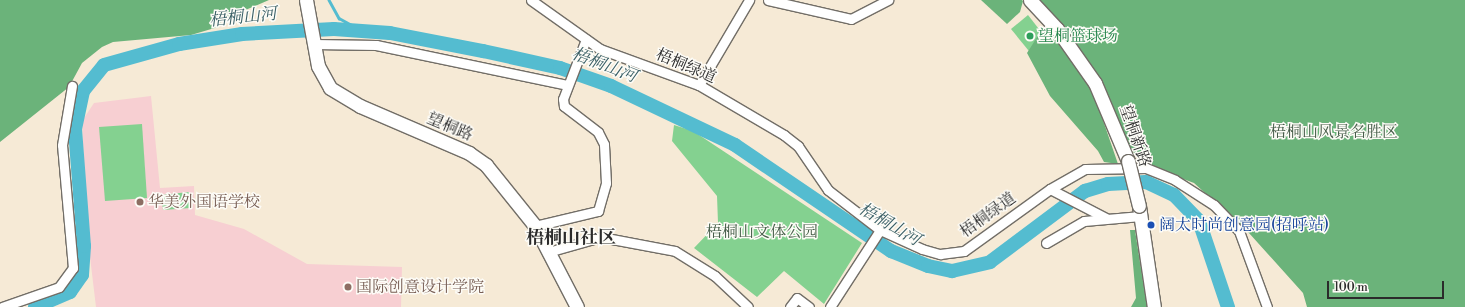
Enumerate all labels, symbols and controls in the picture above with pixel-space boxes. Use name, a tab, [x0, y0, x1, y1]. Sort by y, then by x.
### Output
water label: 梧桐山河	[208, 4, 278, 32]
place label: 望桐篮球场	[1038, 26, 1118, 46]
marker: 望桐篮球场	[1025, 31, 1035, 41]
water label: 梧桐山河	[569, 44, 639, 88]
street label: 梧桐绿道	[653, 45, 719, 87]
street label: 望桐新路	[1116, 103, 1154, 169]
street label: 望桐路	[424, 109, 476, 145]
park label: 梧桐山风景名胜区	[1270, 122, 1398, 142]
street label: 梧桐绿道	[956, 188, 1020, 242]
place label: 华美外国语学校	[148, 192, 260, 212]
marker: 华美外国语学校	[135, 197, 145, 207]
water label: 梧桐山河	[854, 199, 924, 251]
place label: 阔太时尚创意园(招呼站)	[1159, 215, 1329, 235]
marker: 阔太时尚创意园(招呼站)	[1146, 220, 1156, 230]
park label: 梧桐山文体公园	[706, 222, 818, 242]
district label: 梧桐山社区	[526, 227, 616, 249]
scale bar	[1329, 273, 1446, 299]
place label: 国际创意设计学院	[356, 277, 484, 297]
text: 100 m	[1334, 280, 1368, 295]
marker: 国际创意设计学院	[343, 282, 353, 292]

